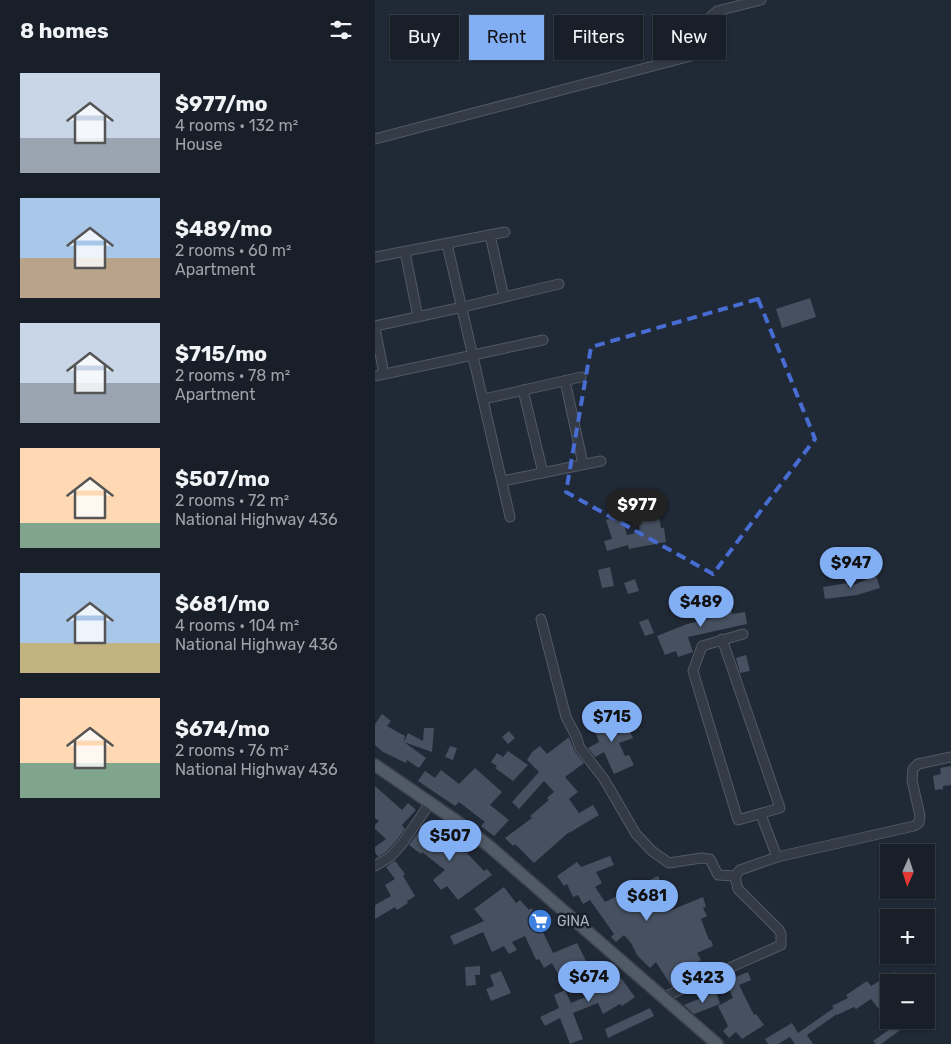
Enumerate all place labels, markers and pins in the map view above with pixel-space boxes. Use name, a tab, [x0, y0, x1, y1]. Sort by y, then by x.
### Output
pin: $977	[607, 488, 667, 531]
pin: $947	[821, 546, 881, 589]
pin: $489	[671, 586, 731, 628]
pin: $715	[582, 700, 642, 743]
pin: $507	[420, 820, 480, 862]
pin: $681	[617, 880, 677, 922]
supermarket icon: GINA	[527, 908, 553, 934]
place label: GINA	[557, 913, 590, 930]
pin: $674	[559, 960, 619, 1003]
pin: $423	[673, 962, 733, 1004]

